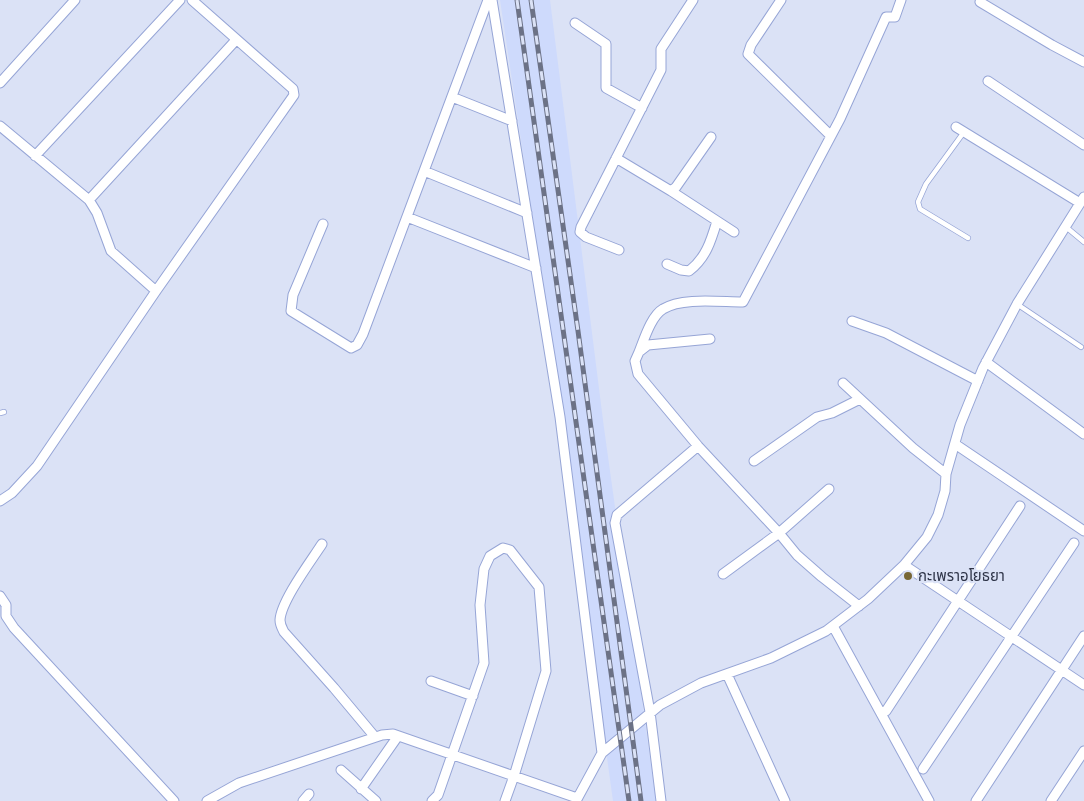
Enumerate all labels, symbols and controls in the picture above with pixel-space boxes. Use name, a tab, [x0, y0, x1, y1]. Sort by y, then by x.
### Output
place label: กะเพราอโยธยา	[918, 566, 1005, 584]
marker: กะเพราอโยธยา	[902, 570, 914, 582]

